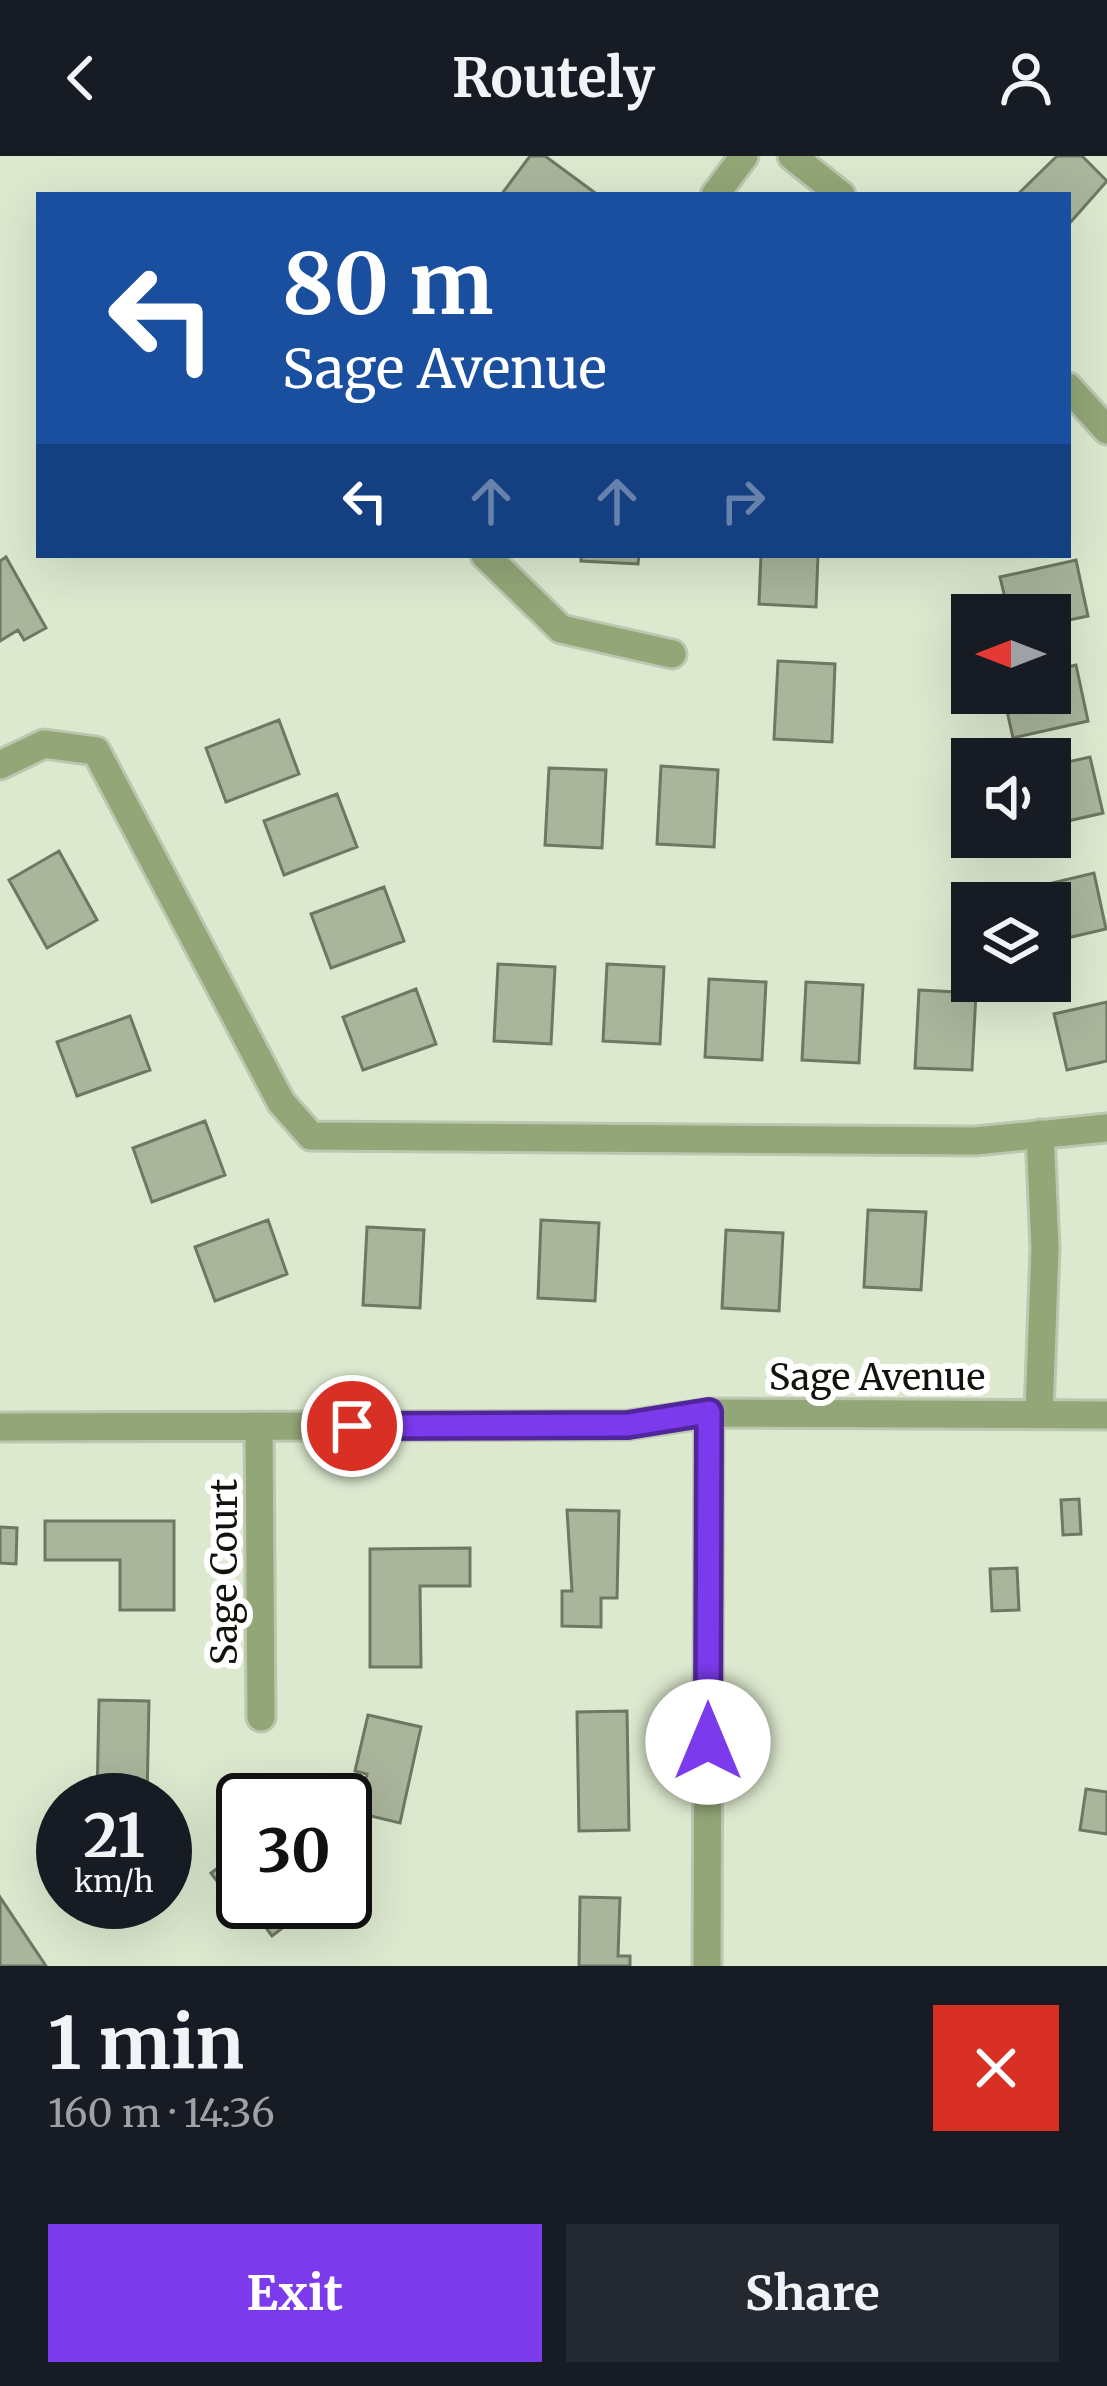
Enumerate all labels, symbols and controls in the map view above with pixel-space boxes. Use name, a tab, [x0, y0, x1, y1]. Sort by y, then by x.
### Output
text: Routely	[452, 44, 655, 112]
icon: back	[48, 45, 114, 111]
icon: person	[993, 45, 1059, 111]
text: 80 m	[282, 231, 494, 337]
icon: left	[84, 240, 240, 396]
text: Sage Avenue	[282, 335, 607, 403]
icon: left	[332, 468, 398, 534]
icon: ahead	[458, 468, 524, 534]
icon: ahead	[584, 468, 650, 534]
icon: right	[710, 468, 776, 534]
north arrow	[951, 594, 1071, 714]
map controls	[951, 594, 1071, 1002]
button: sound	[951, 738, 1071, 858]
button: layers	[951, 882, 1071, 1002]
street label: Sage Avenue	[769, 1355, 985, 1400]
pin	[301, 1375, 403, 1477]
icon: arrive	[319, 1393, 385, 1459]
street label: Sage Court	[202, 1479, 247, 1665]
position arrow	[645, 1679, 771, 1805]
speed limit sign: 30	[216, 1773, 372, 1929]
text: 21	[83, 1798, 145, 1873]
text: km/h	[74, 1862, 154, 1900]
text: 1 min	[48, 1998, 244, 2089]
button: close	[933, 2005, 1059, 2131]
text: 160 m · 14:36	[48, 2089, 275, 2138]
button: Exit	[48, 2224, 542, 2362]
button: Share	[566, 2224, 1059, 2362]

